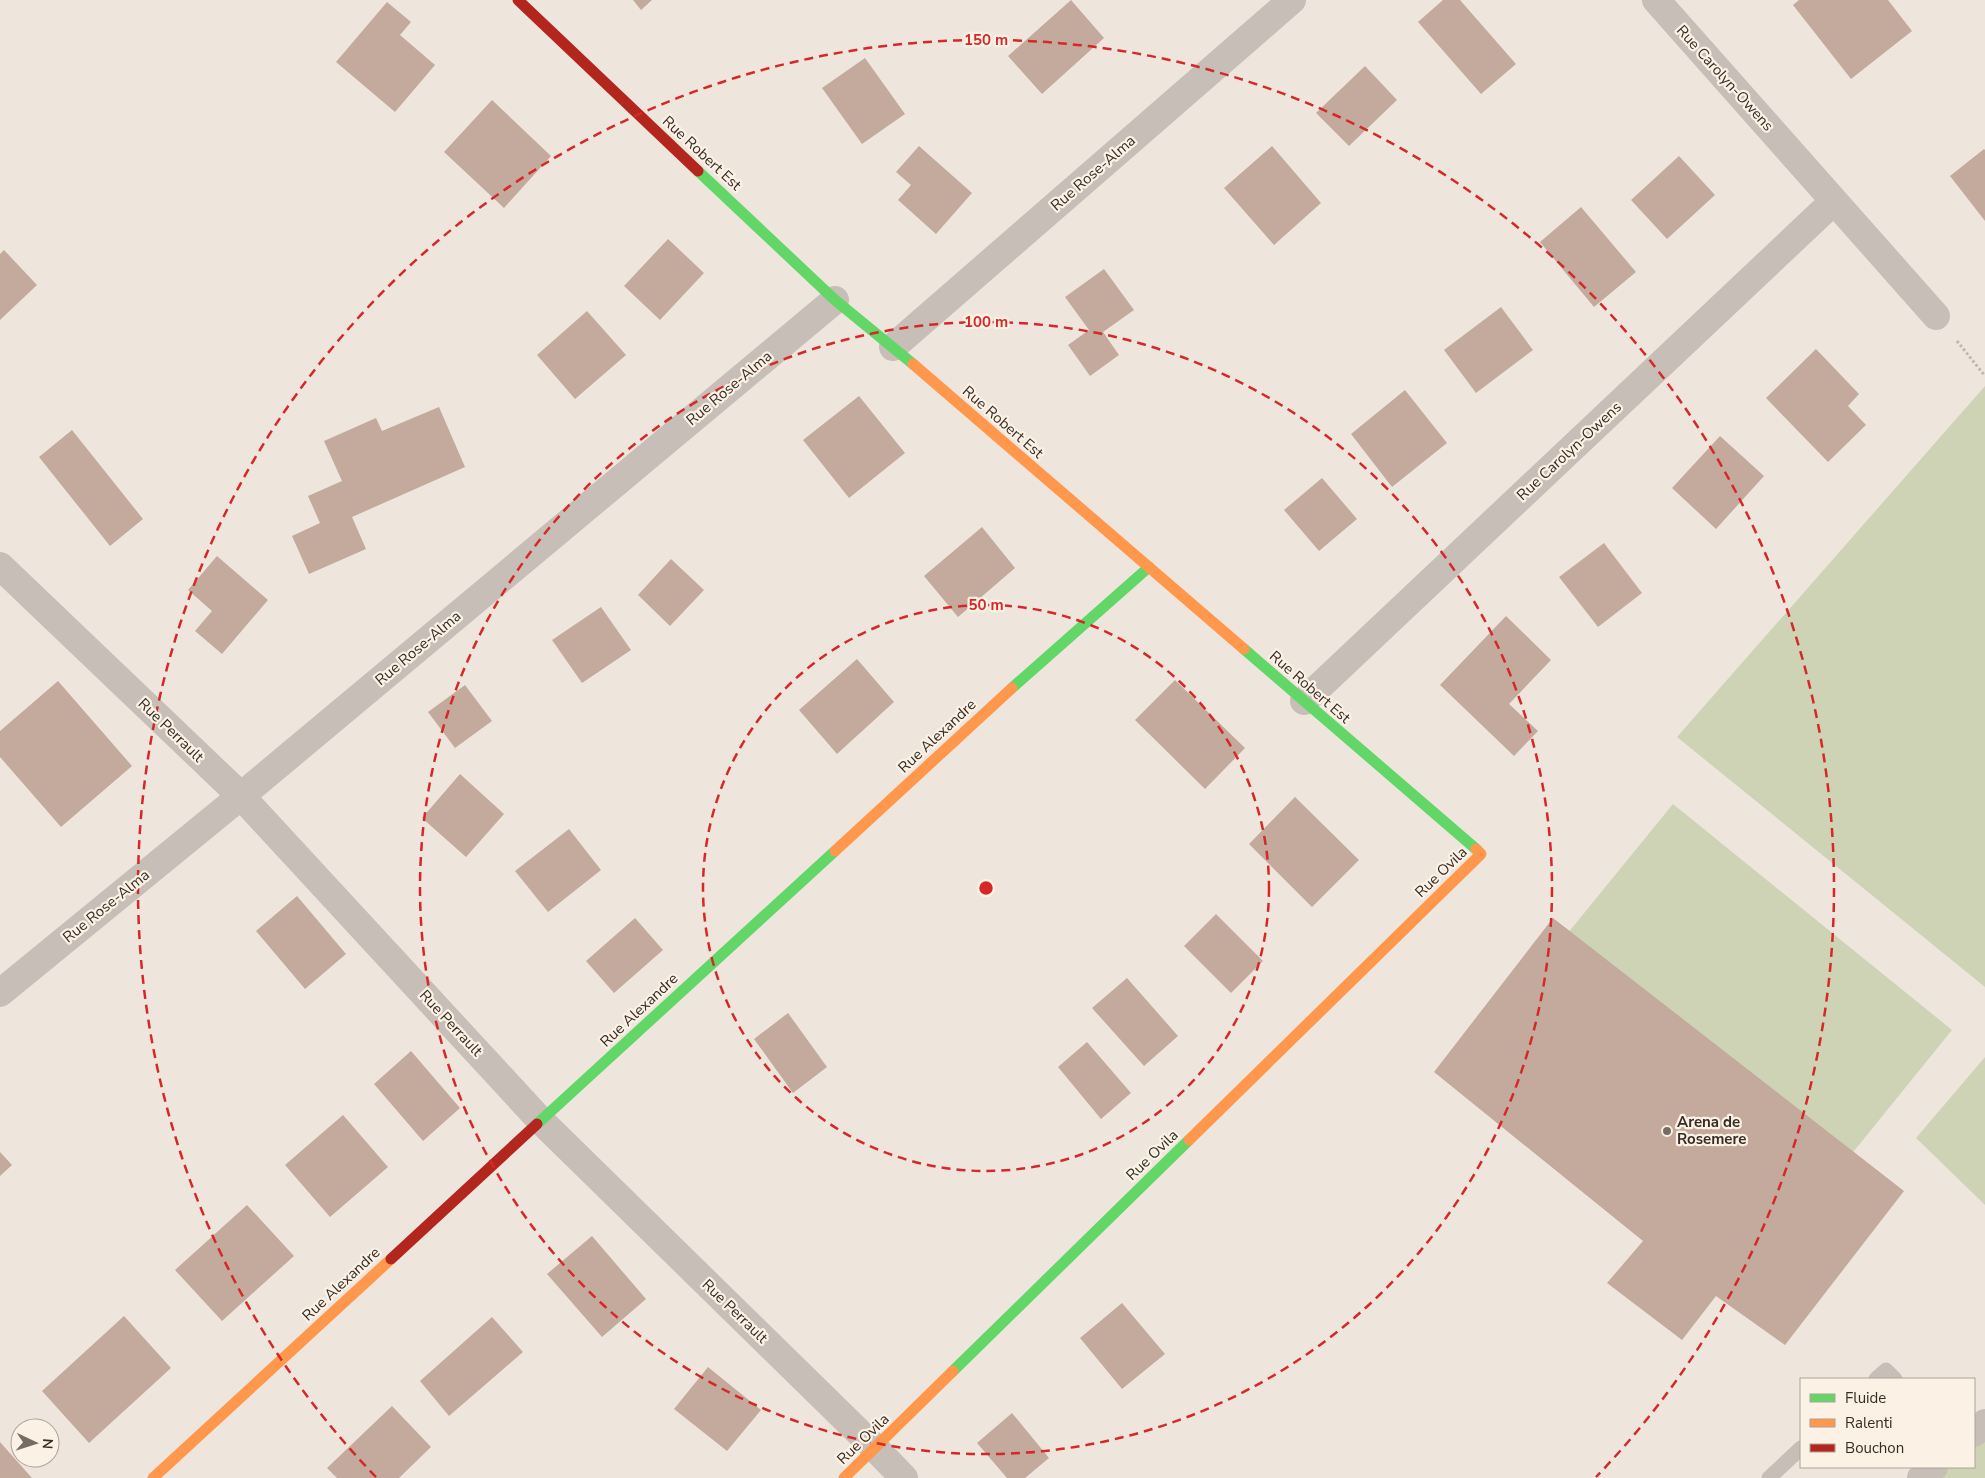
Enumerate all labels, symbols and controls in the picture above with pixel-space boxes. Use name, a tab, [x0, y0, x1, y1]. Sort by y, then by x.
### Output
street label: Rue Carolyn-Owens	[1672, 21, 1778, 135]
text: 150 m	[964, 30, 1008, 50]
street label: Rue Robert Est	[658, 111, 746, 195]
street label: Rue Rose-Alma	[1046, 131, 1140, 215]
text: 100 m	[964, 312, 1008, 332]
street label: Rue Rose-Alma	[682, 346, 776, 430]
street label: Rue Robert Est	[958, 381, 1048, 463]
street label: Rue Carolyn-Owens	[1512, 397, 1626, 505]
text: 50 m	[968, 595, 1004, 615]
street label: Rue Rose-Alma	[371, 606, 465, 690]
street label: Rue Robert Est	[1265, 646, 1355, 728]
street label: Rue Perrault	[134, 694, 209, 767]
street label: Rue Alexandre	[894, 695, 980, 777]
street label: Rue Ovila	[1411, 842, 1471, 902]
street label: Rue Rose-Alma	[58, 865, 154, 947]
centre of rings	[977, 879, 995, 897]
street label: Rue Alexandre	[596, 969, 682, 1051]
street label: Rue Perrault	[415, 985, 487, 1061]
place label: Arena de Rosemere	[1677, 1112, 1746, 1149]
street label: Rue Ovila	[1122, 1125, 1182, 1185]
marker: Arena de Rosemere	[1661, 1125, 1673, 1137]
street label: Rue Alexandre	[298, 1243, 384, 1325]
street label: Rue Perrault	[698, 1275, 773, 1348]
legend	[1800, 1378, 1975, 1468]
text: Fluide	[1845, 1388, 1886, 1408]
street label: Rue Ovila	[833, 1409, 893, 1469]
text: Ralenti	[1845, 1413, 1893, 1433]
north arrow	[10, 1418, 60, 1468]
text: N	[38, 1438, 57, 1450]
text: Bouchon	[1845, 1438, 1904, 1458]

